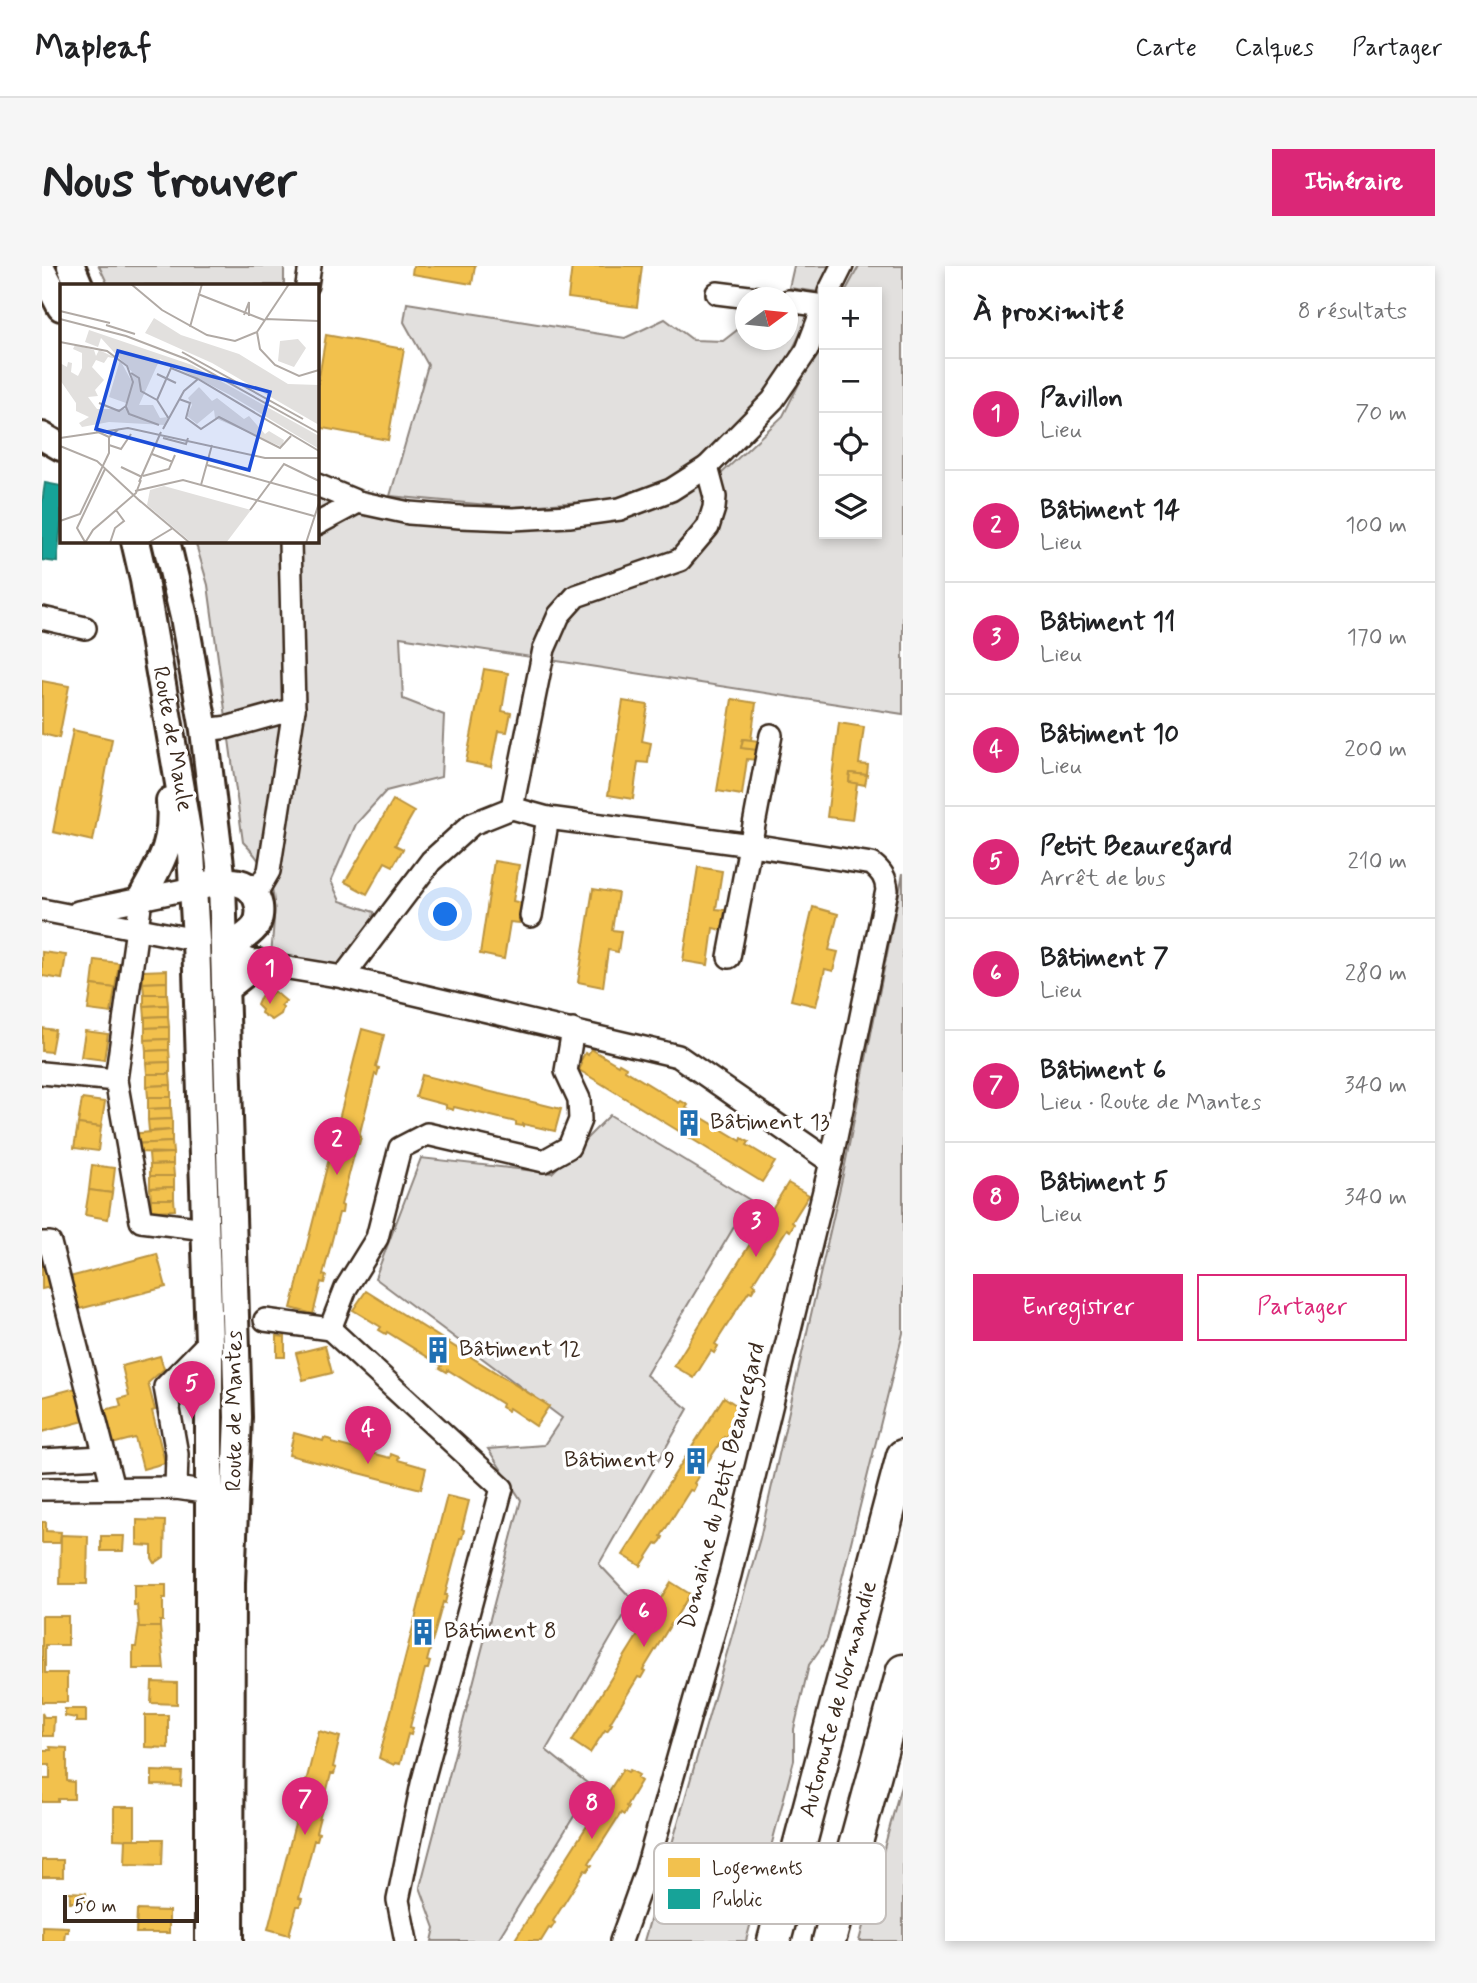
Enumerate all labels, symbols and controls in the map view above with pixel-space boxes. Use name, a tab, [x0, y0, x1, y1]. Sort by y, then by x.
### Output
text: Mapleaf	[35, 26, 151, 70]
text: Carte	[1135, 33, 1197, 64]
text: Calques	[1235, 33, 1314, 64]
text: Partager	[1352, 33, 1442, 64]
button: Itinéraire	[1272, 149, 1435, 216]
text: Nous trouver	[42, 150, 297, 215]
inset map	[60, 284, 318, 542]
north arrow	[735, 287, 798, 350]
map controls	[819, 287, 882, 539]
button: +	[819, 287, 882, 350]
text: À proximité	[973, 292, 1124, 331]
text: 8 résultats	[1298, 297, 1407, 327]
button: −	[819, 350, 882, 413]
text: Pavillon	[1040, 382, 1123, 416]
text: 1	[991, 399, 1001, 429]
text: 70 m	[1355, 399, 1407, 429]
button: locate	[819, 413, 882, 476]
text: Lieu	[1040, 416, 1082, 446]
button: layers	[819, 476, 882, 539]
text: Bâtiment 14	[1040, 494, 1180, 528]
text: 2	[990, 511, 1002, 541]
text: 100 m	[1345, 511, 1407, 541]
text: Lieu	[1040, 528, 1082, 558]
text: Bâtiment 11	[1040, 606, 1176, 640]
text: 3	[991, 623, 1001, 653]
text: 170 m	[1347, 623, 1407, 653]
text: Lieu	[1040, 640, 1082, 670]
street label: Route de Maule	[144, 664, 200, 814]
text: Bâtiment 10	[1040, 718, 1179, 752]
text: 4	[989, 735, 1003, 765]
text: 200 m	[1344, 735, 1407, 765]
text: Lieu	[1040, 752, 1082, 782]
text: Petit Beauregard	[1040, 830, 1232, 864]
text: 5	[989, 847, 1003, 877]
text: 210 m	[1347, 847, 1407, 877]
text: Arrêt de bus	[1040, 864, 1166, 894]
your location	[428, 897, 462, 931]
text: Bâtiment 7	[1040, 942, 1168, 976]
pin: 1	[247, 946, 293, 1004]
text: 6	[990, 959, 1002, 989]
text: 280 m	[1345, 959, 1407, 989]
text: Lieu	[1040, 976, 1082, 1006]
text: Bâtiment 6	[1040, 1054, 1166, 1088]
text: 7	[989, 1071, 1003, 1101]
text: 340 m	[1344, 1071, 1407, 1101]
text: Lieu · Route de Mantes	[1040, 1088, 1261, 1118]
building icon: Bâtiment 13	[674, 1108, 704, 1138]
place label: Bâtiment 13	[710, 1108, 830, 1138]
pin: 2	[314, 1117, 360, 1175]
text: Bâtiment 5	[1040, 1166, 1168, 1200]
text: 8	[990, 1183, 1002, 1213]
text: 340 m	[1344, 1183, 1407, 1213]
pin: 3	[733, 1199, 779, 1257]
text: Lieu	[1040, 1200, 1082, 1230]
button: Enregistrer	[973, 1274, 1183, 1341]
button: Partager	[1197, 1274, 1407, 1341]
street label: Route de Mantes	[220, 1330, 250, 1492]
building icon: Bâtiment 12	[423, 1335, 453, 1365]
place label: Bâtiment 12	[459, 1335, 581, 1365]
street label: Domaine du Petit Beauregard	[673, 1340, 775, 1633]
pin: 5	[169, 1361, 215, 1419]
pin: 4	[345, 1406, 391, 1464]
place label: Bâtiment 9	[564, 1446, 675, 1476]
building icon: Bâtiment 9	[681, 1446, 711, 1476]
street label: Autoroute de Normandie	[793, 1578, 885, 1820]
pin: 6	[621, 1589, 667, 1647]
building icon: Bâtiment 8	[408, 1617, 438, 1647]
place label: Bâtiment 8	[444, 1617, 557, 1647]
pin: 7	[282, 1777, 328, 1835]
pin: 8	[569, 1781, 615, 1839]
legend	[654, 1843, 886, 1924]
text: Logements	[712, 1856, 803, 1884]
text: Public	[712, 1888, 763, 1913]
scale bar	[63, 1892, 200, 1924]
text: 50 m	[74, 1894, 117, 1919]

